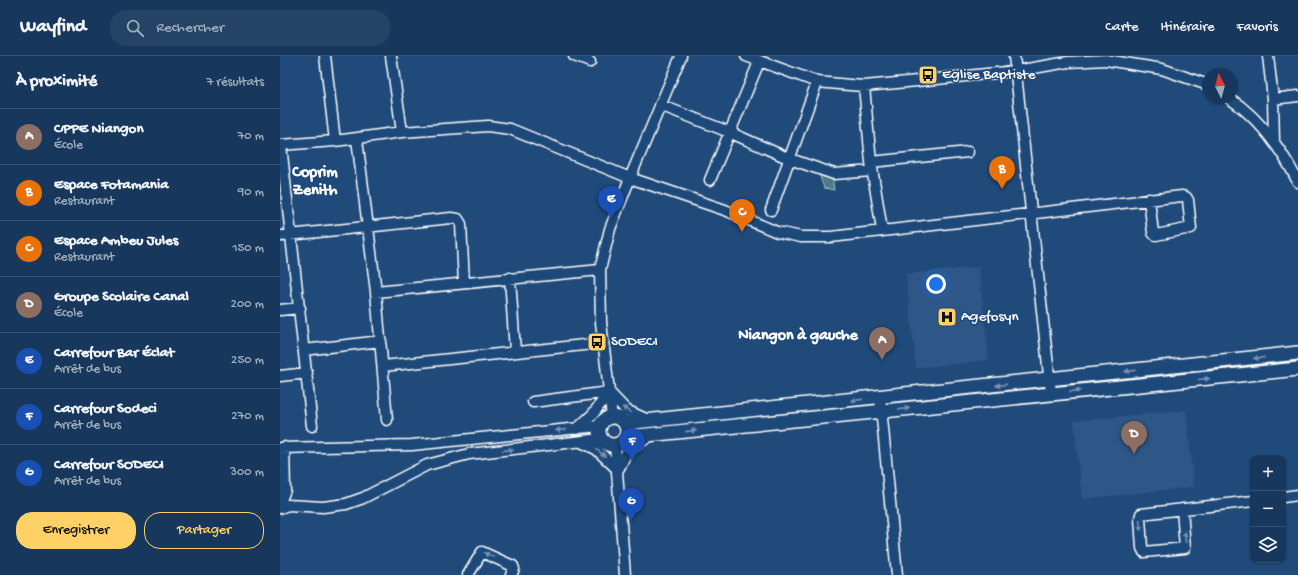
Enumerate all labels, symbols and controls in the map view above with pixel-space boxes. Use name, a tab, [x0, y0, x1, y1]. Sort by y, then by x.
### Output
search box	[110, 10, 390, 46]
text: Wayfind	[20, 16, 86, 39]
icon: search	[124, 17, 146, 39]
text: Rechercher	[156, 19, 224, 37]
text: Carte	[1105, 19, 1139, 36]
text: Itinéraire	[1161, 19, 1214, 36]
text: Favoris	[1236, 19, 1278, 36]
bus stop icon: Eglise Baptiste	[917, 64, 939, 86]
place label: Eglise Baptiste	[942, 66, 1036, 84]
north arrow	[1202, 68, 1238, 104]
text: À proximité	[16, 72, 97, 92]
text: 7 résultats	[206, 75, 264, 90]
text: CPPE Niangon	[54, 120, 144, 138]
text: A	[25, 129, 33, 144]
text: 70 m	[238, 129, 264, 144]
text: École	[54, 138, 83, 153]
pin: B	[989, 156, 1015, 189]
district label: Coprim Zenith	[291, 164, 338, 201]
text: Espace Fotamania	[54, 176, 169, 194]
text: B	[26, 185, 32, 200]
text: 90 m	[238, 185, 264, 200]
pin: E	[598, 186, 624, 219]
text: Restaurant	[54, 194, 114, 209]
pin: C	[729, 199, 755, 232]
text: Espace Ambeu Jules	[54, 232, 178, 250]
text: C	[25, 241, 33, 256]
text: 150 m	[232, 241, 264, 256]
text: Restaurant	[54, 250, 114, 265]
your location	[926, 274, 946, 294]
text: Groupe Scolaire Canal	[54, 288, 189, 306]
text: D	[25, 297, 33, 312]
text: 200 m	[231, 297, 264, 312]
text: École	[54, 306, 83, 321]
hospital icon: Agefosyn	[936, 306, 958, 328]
place label: Agefosyn	[961, 308, 1019, 326]
district label: Niangon à gauche	[738, 327, 859, 346]
pin: A	[869, 327, 895, 360]
bus stop icon: SODECI	[586, 331, 608, 353]
place label: SODECI	[611, 333, 658, 351]
text: Carrefour Bar Éclat	[54, 344, 174, 362]
text: E	[25, 353, 33, 368]
text: 250 m	[231, 353, 264, 368]
one-way arrow	[1253, 354, 1265, 361]
text: Arrêt de bus	[54, 362, 121, 377]
one-way arrow	[1124, 367, 1136, 374]
one-way arrow	[1198, 375, 1210, 382]
one-way arrow	[995, 381, 1007, 388]
one-way arrow	[1069, 388, 1081, 394]
one-way arrow	[851, 396, 863, 403]
text: Carrefour Sodeci	[54, 400, 157, 418]
one-way arrow	[622, 406, 632, 414]
one-way arrow	[898, 406, 910, 412]
text: F	[26, 409, 32, 424]
text: 270 m	[231, 409, 264, 424]
text: Arrêt de bus	[54, 418, 121, 433]
pin: D	[1121, 421, 1147, 454]
one-way arrow	[555, 427, 567, 434]
pin: F	[619, 428, 645, 461]
one-way arrow	[685, 428, 697, 434]
one-way arrow	[502, 447, 514, 453]
one-way arrow	[596, 449, 607, 458]
map controls	[1250, 455, 1286, 563]
button: +	[1250, 455, 1286, 491]
text: Carrefour SODECI	[54, 456, 164, 474]
text: G	[25, 465, 33, 480]
text: 300 m	[230, 465, 264, 480]
text: Arrêt de bus	[54, 474, 121, 489]
pin: G	[618, 488, 644, 521]
button: −	[1250, 491, 1286, 527]
button: Enregistrer	[16, 512, 136, 549]
button: Partager	[144, 512, 264, 549]
one-way arrow	[1137, 519, 1144, 531]
button: layers	[1250, 527, 1286, 563]
one-way arrow	[1182, 531, 1188, 543]
one-way arrow	[484, 552, 495, 558]

